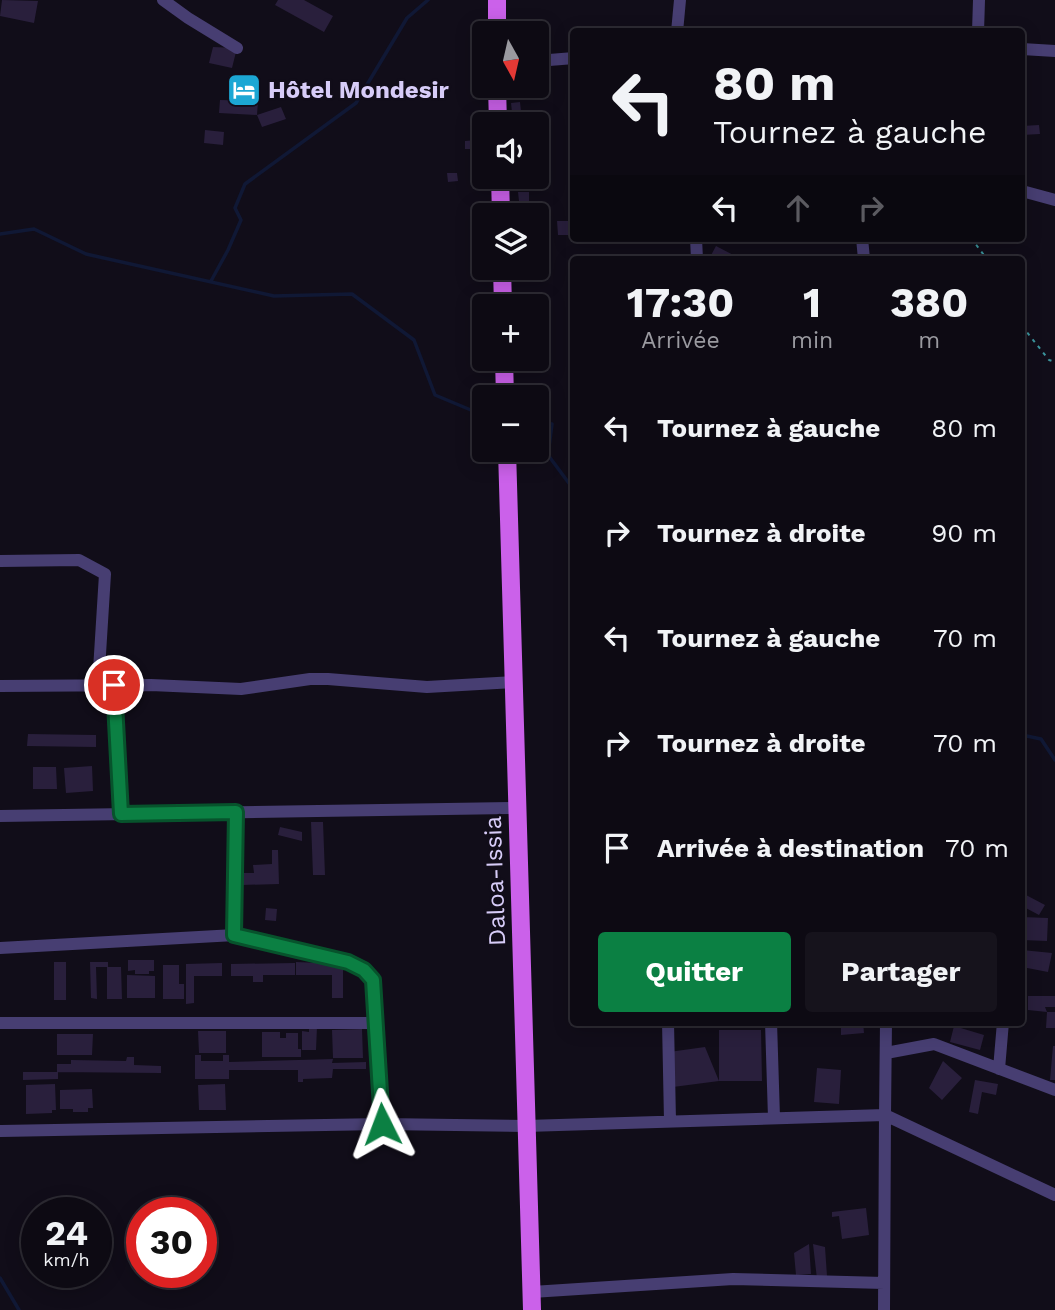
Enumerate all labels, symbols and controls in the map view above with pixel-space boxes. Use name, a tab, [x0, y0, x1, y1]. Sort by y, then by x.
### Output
north arrow	[472, 21, 550, 98]
map controls	[472, 21, 549, 462]
text: 80 m	[713, 54, 835, 112]
icon: left	[598, 56, 689, 147]
hotel icon: Hôtel Mondesir	[225, 71, 263, 109]
place label: Hôtel Mondesir	[268, 76, 450, 104]
button: sound	[472, 112, 549, 189]
text: Tournez à gauche	[713, 113, 986, 151]
icon: left	[706, 189, 744, 227]
icon: ahead	[779, 189, 817, 227]
icon: right	[852, 189, 890, 227]
button: layers	[472, 203, 549, 280]
text: 17:30	[627, 278, 734, 327]
text: 1	[803, 278, 821, 327]
text: 380	[890, 278, 968, 327]
button: +	[472, 294, 549, 371]
text: Arrivée	[641, 327, 720, 354]
text: min	[791, 327, 833, 354]
text: m	[918, 327, 940, 354]
button: −	[472, 385, 549, 462]
icon: left	[598, 409, 636, 447]
text: Tournez à gauche	[657, 413, 880, 443]
text: 80 m	[931, 413, 997, 443]
icon: right	[598, 514, 636, 552]
text: Tournez à droite	[657, 518, 866, 548]
text: 90 m	[931, 518, 997, 548]
icon: left	[598, 619, 636, 657]
text: Tournez à gauche	[657, 623, 880, 653]
text: 70 m	[933, 623, 997, 653]
pin	[84, 655, 144, 715]
icon: arrive	[95, 666, 133, 704]
icon: right	[598, 724, 636, 762]
text: Tournez à droite	[657, 728, 866, 758]
text: 70 m	[933, 728, 997, 758]
street label: Daloa-Issia	[479, 815, 511, 947]
icon: arrive	[598, 829, 636, 867]
text: Arrivée à destination	[657, 833, 924, 863]
text: 70 m	[945, 833, 1009, 863]
button: Quitter	[598, 932, 791, 1012]
button: Partager	[805, 932, 997, 1012]
position arrow	[345, 1087, 419, 1161]
speed limit sign: 30	[126, 1197, 217, 1288]
text: 24	[45, 1212, 88, 1254]
text: km/h	[43, 1249, 90, 1270]

